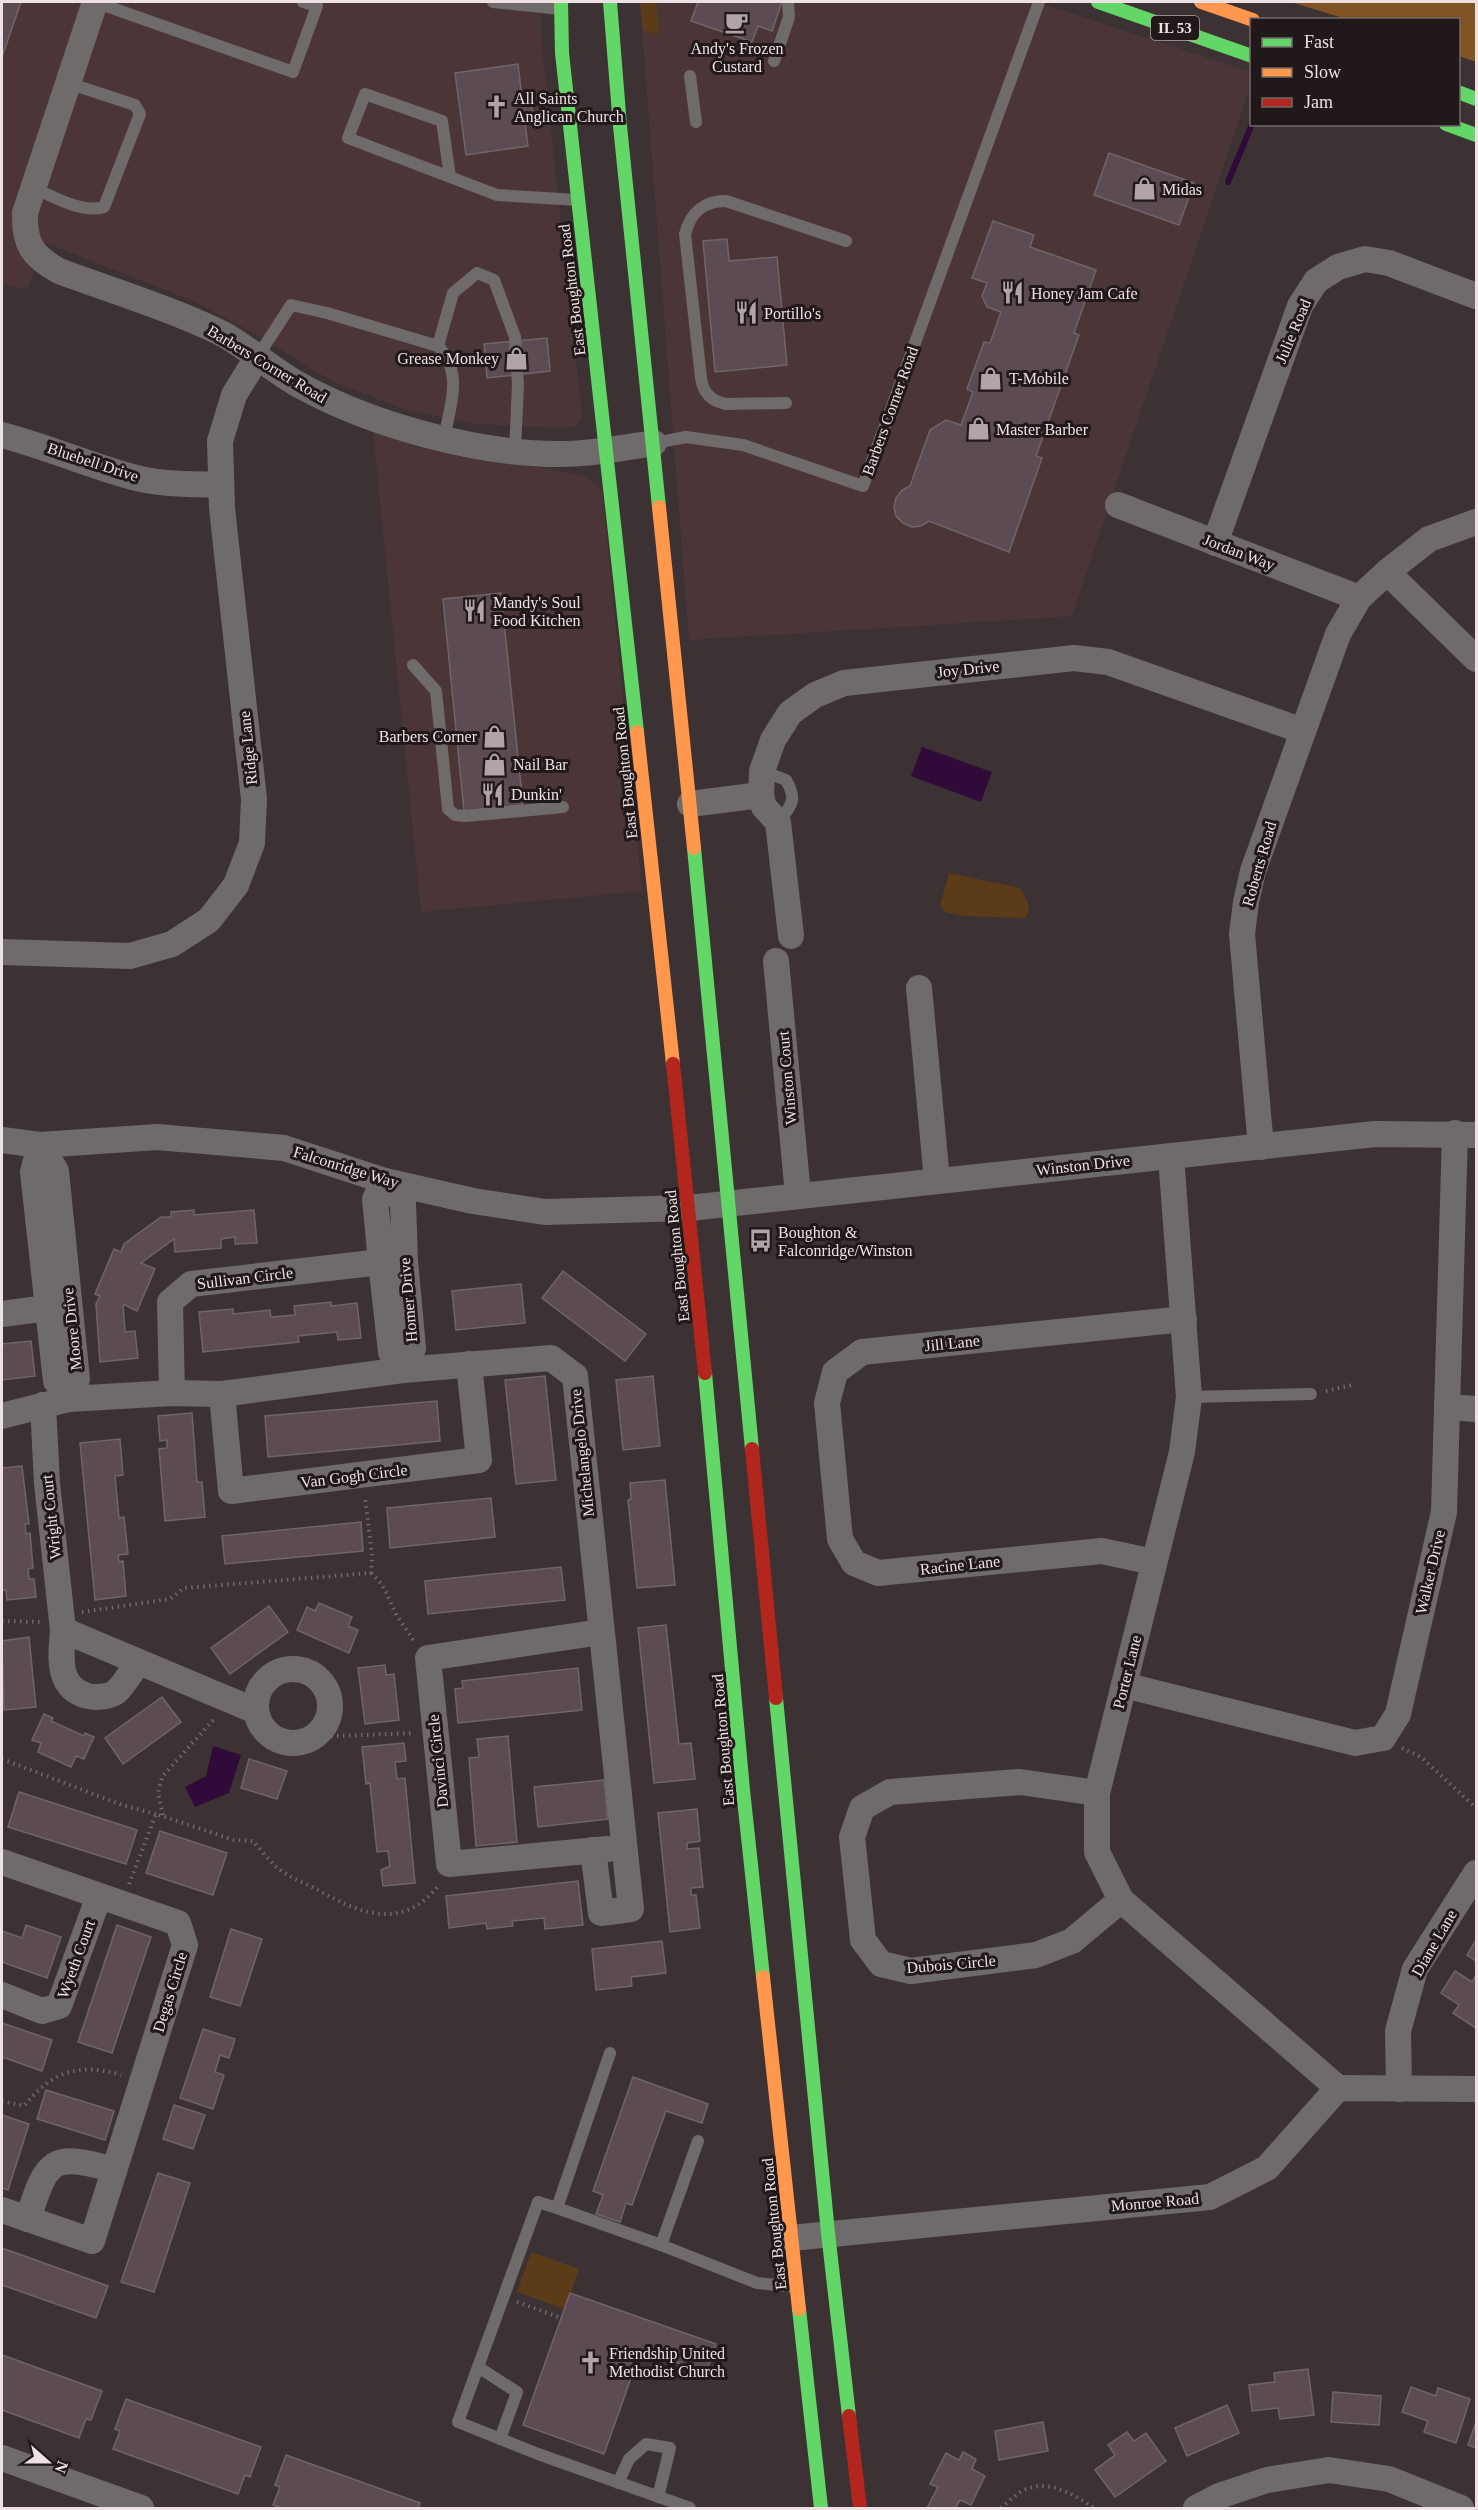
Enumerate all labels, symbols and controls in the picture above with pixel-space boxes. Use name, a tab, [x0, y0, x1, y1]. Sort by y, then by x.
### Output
cafe icon: Andy's Frozen Custard	[724, 10, 750, 36]
road number: IL 53	[1151, 16, 1199, 40]
legend	[1250, 18, 1460, 126]
text: Fast	[1304, 32, 1334, 52]
place label: Andy's Frozen Custard	[690, 40, 784, 75]
text: Slow	[1304, 62, 1341, 82]
place label: All Saints Anglican Church	[514, 90, 624, 126]
text: Jam	[1304, 92, 1333, 112]
church icon: All Saints Anglican Church	[483, 94, 509, 120]
shop icon: Midas	[1131, 176, 1157, 202]
place label: Midas	[1162, 181, 1202, 198]
street label: East Boughton Road	[555, 223, 589, 357]
restaurant icon: Honey Jam Cafe	[1000, 280, 1026, 306]
place label: Honey Jam Cafe	[1031, 285, 1138, 303]
street label: Julie Road	[1272, 296, 1314, 366]
restaurant icon: Portillo's	[733, 300, 759, 326]
place label: Portillo's	[764, 305, 821, 322]
street label: Barbers Corner Road	[204, 322, 330, 406]
street label: Barbers Corner Road	[859, 344, 921, 478]
shop icon: Grease Monkey	[504, 345, 530, 371]
place label: Grease Monkey	[397, 350, 499, 368]
shop icon: T-Mobile	[978, 365, 1004, 391]
place label: T-Mobile	[1009, 370, 1069, 387]
shop icon: Master Barber	[965, 416, 991, 442]
place label: Master Barber	[996, 421, 1089, 438]
street label: Bluebell Drive	[45, 439, 141, 485]
street label: Jordan Way	[1200, 531, 1277, 574]
place label: Mandy's Soul Food Kitchen	[493, 594, 581, 629]
restaurant icon: Mandy's Soul Food Kitchen	[462, 598, 488, 624]
street label: Joy Drive	[936, 657, 1000, 682]
street label: East Boughton Road	[610, 706, 641, 840]
street label: Ridge Lane	[236, 710, 261, 786]
shop icon: Barbers Corner	[482, 723, 508, 749]
place label: Barbers Corner	[379, 728, 478, 745]
shop icon: Nail Bar	[482, 751, 508, 777]
place label: Nail Bar	[513, 756, 568, 773]
restaurant icon: Dunkin'	[480, 781, 506, 807]
place label: Dunkin'	[511, 786, 562, 803]
street label: Roberts Road	[1239, 820, 1279, 908]
street label: Winston Court	[774, 1030, 800, 1126]
street label: Falconridge Way	[291, 1143, 401, 1192]
street label: Winston Drive	[1035, 1152, 1131, 1178]
street label: East Boughton Road	[662, 1189, 693, 1323]
place label: Boughton & Falconridge/Winston	[778, 1224, 912, 1260]
bus stop icon: Boughton & Falconridge/Winston	[747, 1228, 773, 1254]
street label: Homer Drive	[396, 1257, 420, 1343]
street label: Sullivan Circle	[196, 1264, 294, 1292]
street label: Moore Drive	[59, 1287, 85, 1371]
street label: Jill Lane	[923, 1332, 981, 1354]
street label: Michelangelo Drive	[567, 1388, 598, 1518]
street label: Van Gogh Circle	[300, 1461, 409, 1492]
street label: Wright Court	[38, 1473, 65, 1560]
street label: Walker Drive	[1412, 1528, 1448, 1616]
street label: Racine Lane	[919, 1552, 1001, 1578]
street label: Porter Lane	[1110, 1634, 1144, 1710]
street label: East Boughton Road	[709, 1673, 738, 1807]
street label: Davinci Circle	[425, 1713, 451, 1809]
street label: Diane Lane	[1408, 1907, 1460, 1979]
street label: Wyeth Court	[54, 1917, 99, 2001]
street label: Degas Circle	[150, 1950, 191, 2035]
street label: Dubois Circle	[906, 1952, 996, 1976]
street label: East Boughton Road	[759, 2157, 790, 2291]
street label: Monroe Road	[1110, 2190, 1200, 2214]
place label: Friendship United Methodist Church	[609, 2345, 725, 2380]
church icon: Friendship United Methodist Church	[578, 2349, 604, 2375]
north arrow	[18, 2432, 78, 2492]
text: N	[51, 2459, 72, 2476]

